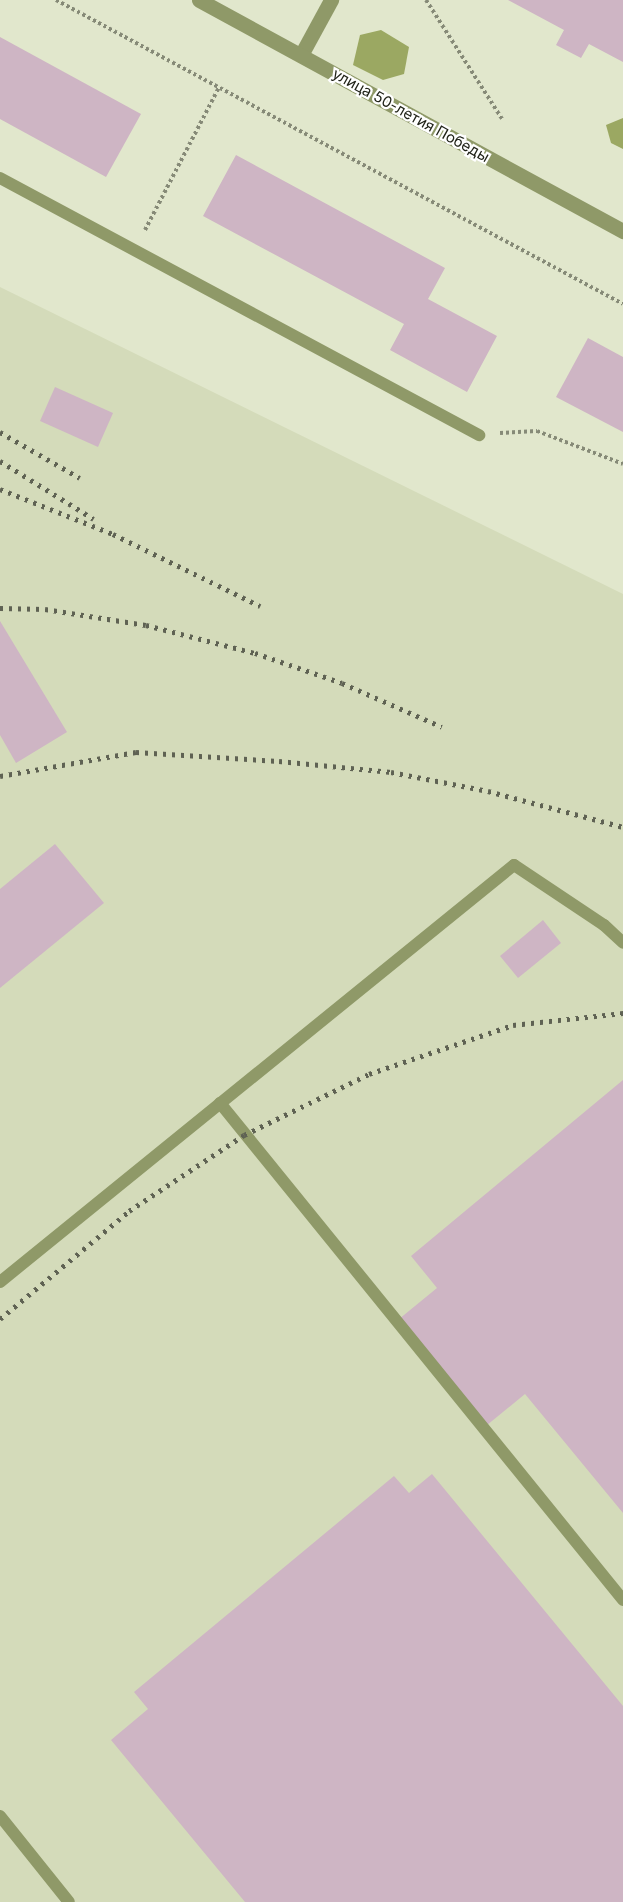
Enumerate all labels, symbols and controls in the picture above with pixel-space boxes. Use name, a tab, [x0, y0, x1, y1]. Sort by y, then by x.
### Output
street label: улица 50-летия Победы	[329, 64, 493, 166]

